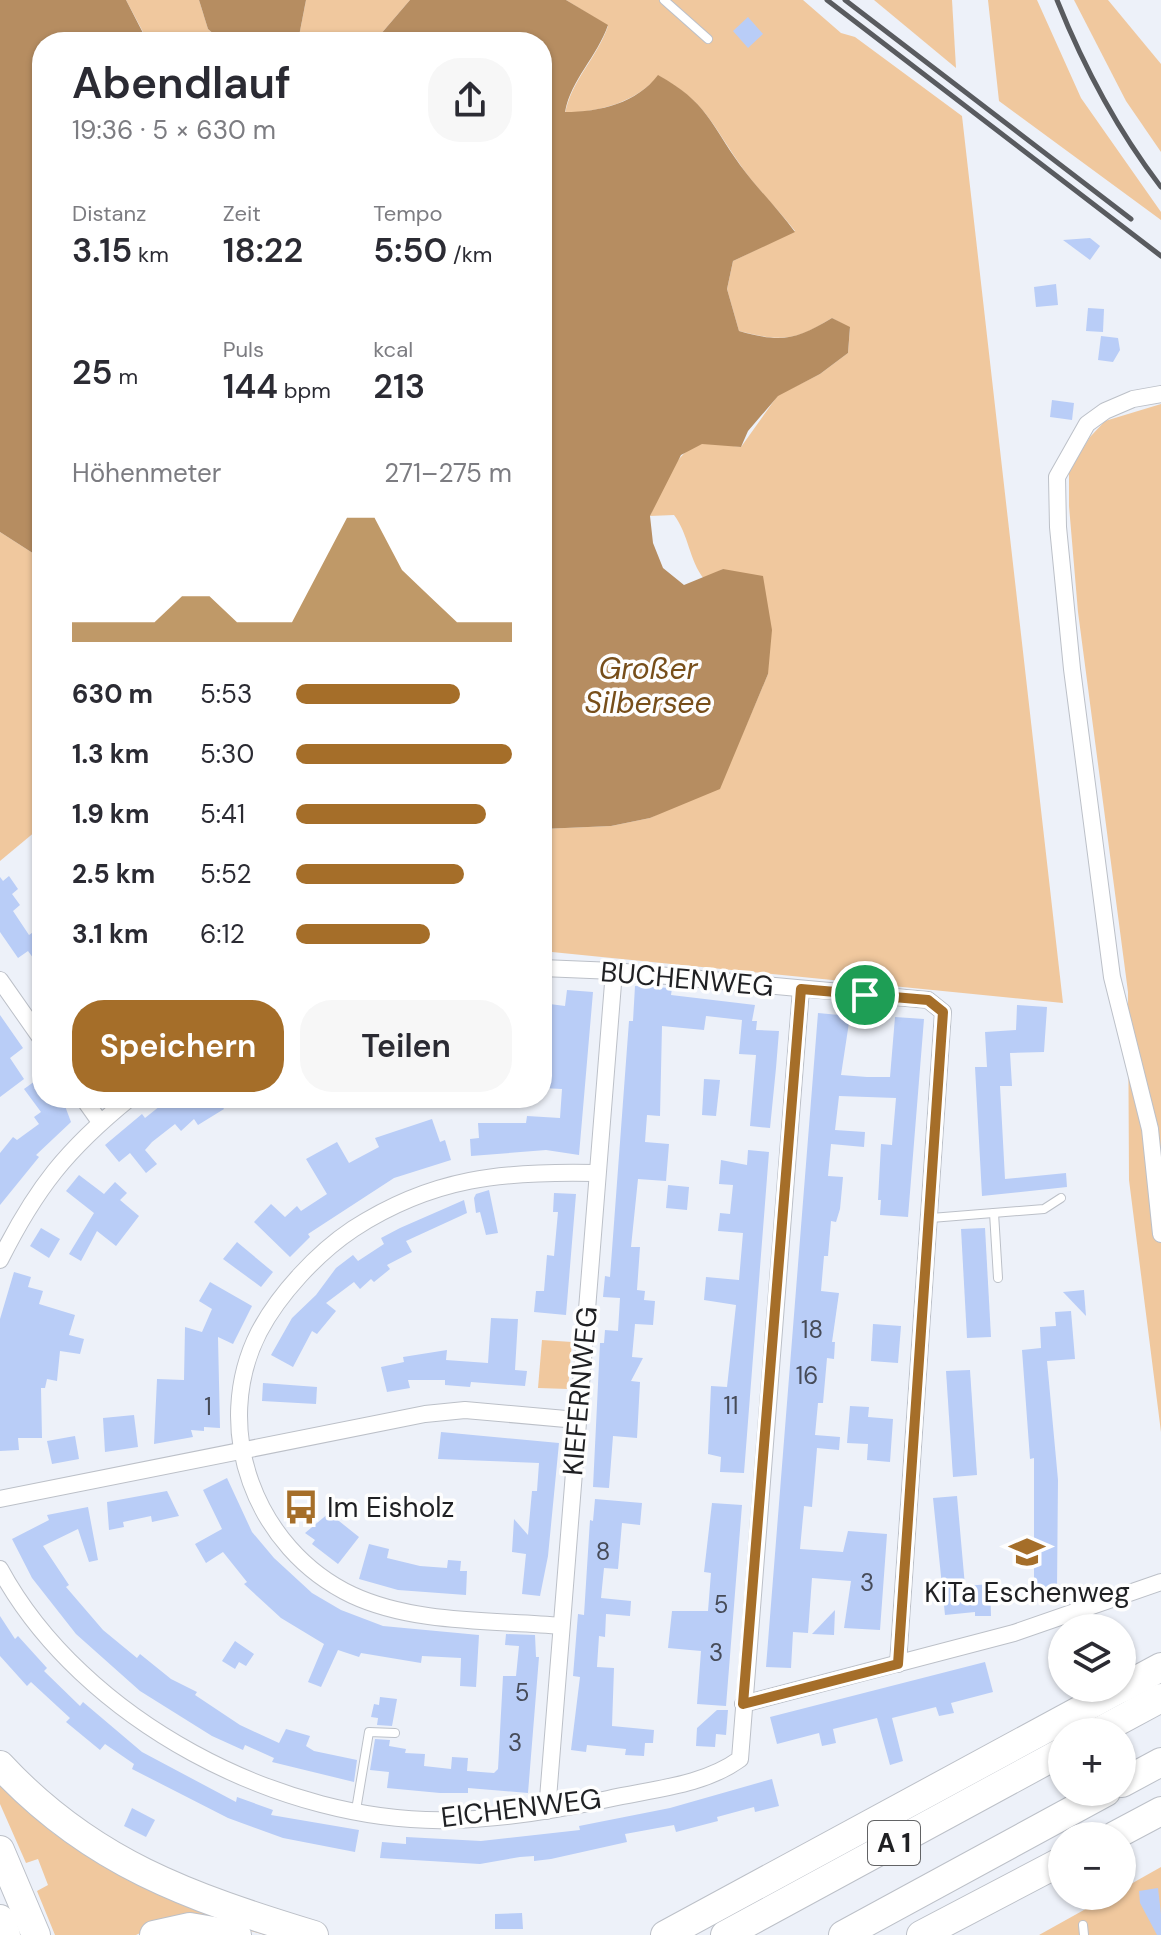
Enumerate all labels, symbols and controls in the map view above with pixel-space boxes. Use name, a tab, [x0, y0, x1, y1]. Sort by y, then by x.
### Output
text: Abendlauf	[72, 54, 291, 112]
button: share	[428, 58, 512, 142]
text: 19:36 · 5 × 630 m	[72, 113, 276, 147]
text: Distanz	[72, 199, 146, 228]
text: Zeit	[223, 199, 261, 228]
text: Tempo	[373, 199, 443, 228]
text: 3.15	[72, 228, 132, 273]
text: 18:22	[223, 228, 303, 273]
text: 5:50	[373, 228, 447, 273]
text: km	[132, 240, 169, 269]
text: /km	[447, 240, 492, 269]
text: Puls	[223, 335, 264, 364]
text: kcal	[373, 335, 413, 364]
text: 25	[72, 350, 113, 395]
text: m	[113, 362, 138, 391]
text: 144	[223, 364, 278, 409]
text: 213	[373, 364, 425, 409]
text: bpm	[278, 376, 331, 405]
text: Höhenmeter	[72, 456, 221, 490]
text: 271–275 m	[384, 456, 512, 490]
water label: Großer Silbersee	[584, 649, 712, 722]
text: 630 m	[72, 677, 153, 711]
text: 5:53	[200, 677, 252, 711]
text: 1.3 km	[72, 737, 149, 771]
text: 5:30	[200, 737, 254, 771]
text: 1.9 km	[72, 797, 149, 831]
text: 5:41	[200, 797, 245, 831]
text: 2.5 km	[72, 857, 155, 891]
text: 5:52	[200, 857, 252, 891]
text: 3.1 km	[72, 917, 148, 951]
text: 6:12	[200, 917, 245, 951]
street label: BUCHENWEG	[599, 953, 775, 1005]
pin	[831, 961, 899, 1029]
icon: arrive	[843, 973, 887, 1017]
button: Speichern	[72, 1000, 284, 1092]
button: Teilen	[300, 1000, 512, 1092]
street label: KIEFERNWEG	[554, 1305, 606, 1477]
house number: 18	[801, 1314, 823, 1345]
house number: 16	[796, 1360, 818, 1391]
house number: 11	[724, 1390, 738, 1421]
house number: 1	[204, 1391, 212, 1422]
bus stop icon: Im Eisholz	[282, 1488, 320, 1526]
place label: Im Eisholz	[327, 1489, 454, 1526]
school or university icon: KiTa Eschenweg	[1008, 1533, 1046, 1571]
house number: 8	[596, 1536, 610, 1567]
house number: 3	[860, 1567, 874, 1598]
place label: KiTa Eschenweg	[924, 1574, 1130, 1611]
house number: 5	[714, 1589, 728, 1620]
map controls	[1048, 1614, 1136, 1910]
button: layers	[1048, 1614, 1136, 1702]
house number: 3	[709, 1637, 723, 1668]
house number: 5	[515, 1677, 529, 1708]
button: +	[1048, 1718, 1136, 1806]
house number: 3	[508, 1727, 522, 1758]
street label: EICHENWEG	[439, 1780, 603, 1836]
road number: A 1	[868, 1821, 920, 1865]
button: −	[1048, 1822, 1136, 1910]

